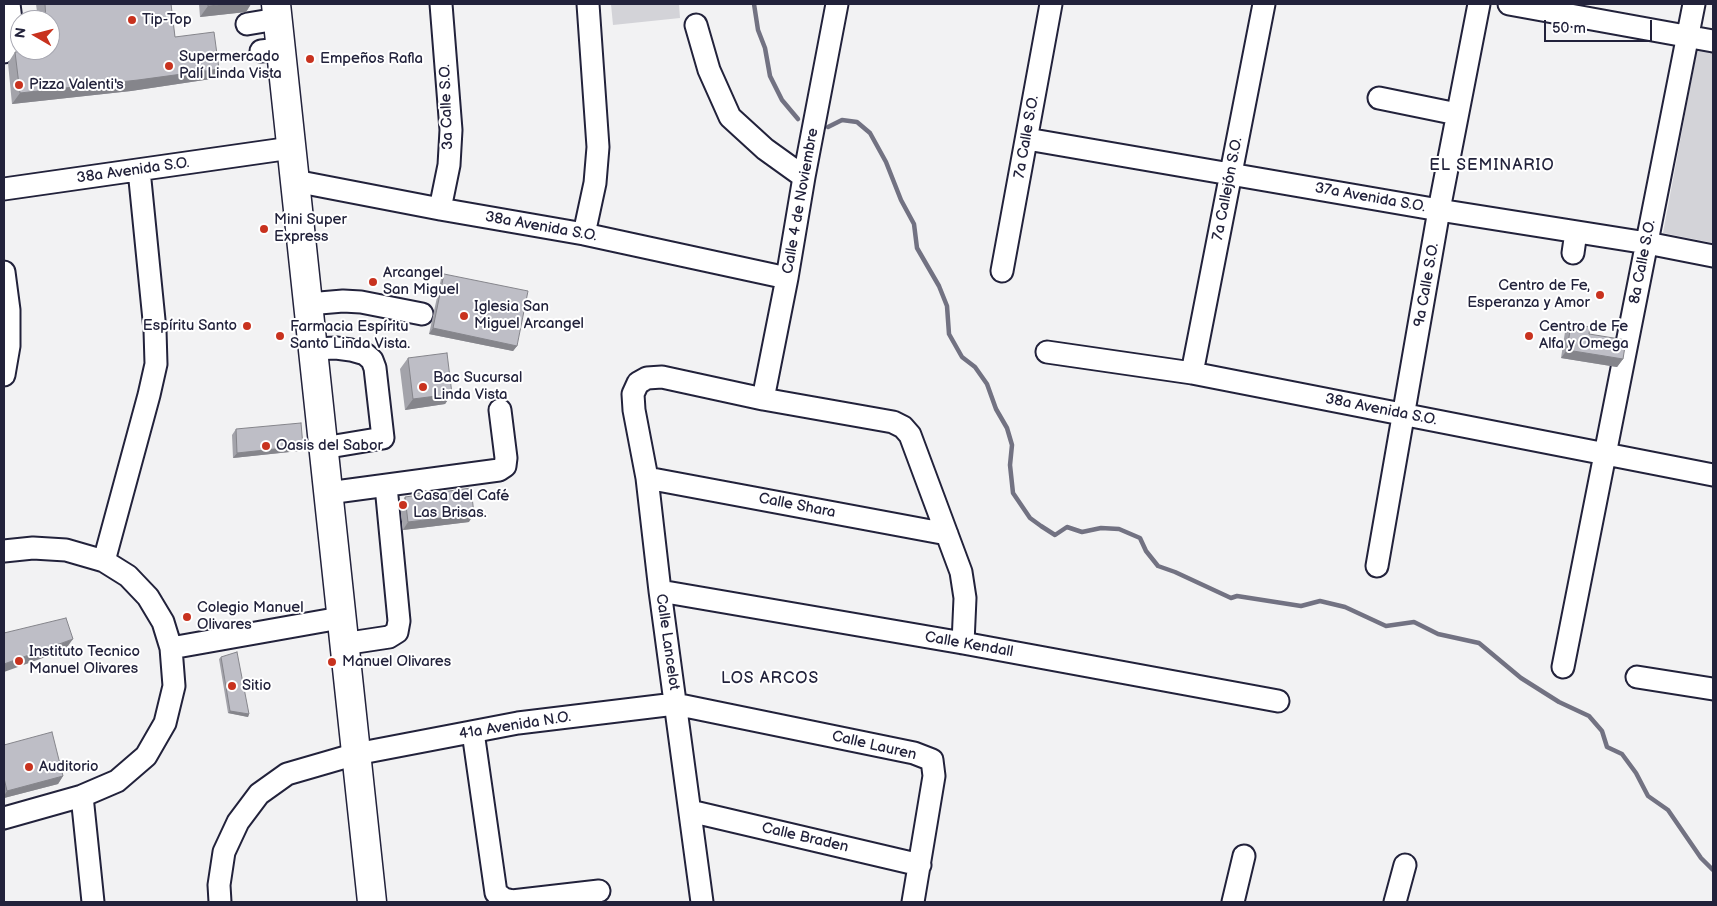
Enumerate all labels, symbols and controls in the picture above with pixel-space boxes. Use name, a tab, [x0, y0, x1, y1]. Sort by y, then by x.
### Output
north arrow	[10, 10, 60, 60]
scale bar	[1547, 10, 1654, 42]
place label: Tip-Top	[142, 11, 192, 29]
marker: Tip-Top	[126, 14, 138, 26]
text: 50 m	[1552, 19, 1586, 38]
text: N	[11, 27, 30, 39]
place label: Supermercado Palí Linda Vista	[179, 48, 282, 83]
place label: Empeños Rafla	[320, 50, 423, 68]
marker: Empeños Rafla	[304, 53, 316, 65]
marker: Supermercado Palí Linda Vista	[163, 60, 175, 72]
street label: 3a Calle S.O.	[437, 64, 457, 150]
place label: Pizza Valenti's	[29, 76, 124, 94]
marker: Pizza Valenti's	[13, 79, 25, 91]
street label: 7a Calle S.O.	[1011, 94, 1043, 180]
street label: Calle 4 de Noviembre	[779, 127, 823, 275]
street label: 7a Callejón S.O.	[1209, 136, 1247, 242]
street label: 38a Avenida S.O.	[76, 154, 190, 188]
district label: EL SEMINARIO	[1428, 156, 1556, 176]
street label: 37a Avenida S.O.	[1313, 179, 1427, 217]
street label: 38a Avenida S.O.	[484, 208, 598, 246]
place label: Mini Super Express	[274, 211, 347, 246]
street label: 8a Calle S.O.	[1626, 218, 1660, 306]
marker: Mini Super Express	[258, 223, 270, 235]
street label: 9a Calle S.O.	[1411, 242, 1443, 328]
place label: Arcangel San Miguel	[383, 264, 459, 299]
marker: Arcangel San Miguel	[367, 276, 379, 288]
place label: Centro de Fe, Esperanza y Amor	[1467, 277, 1590, 312]
marker: Centro de Fe, Esperanza y Amor	[1594, 289, 1606, 301]
place label: Iglesia San Miguel Arcangel	[474, 298, 584, 333]
marker: Iglesia San Miguel Arcangel	[458, 310, 470, 322]
place label: Espíritu Santo	[143, 317, 237, 335]
place label: Farmacia Espíritu Santo Linda Vista.	[290, 318, 410, 353]
place label: Centro de Fe Alfa y Omega	[1539, 318, 1629, 353]
marker: Espíritu Santo	[241, 320, 253, 332]
marker: Farmacia Espíritu Santo Linda Vista.	[274, 330, 286, 342]
marker: Centro de Fe Alfa y Omega	[1523, 330, 1535, 342]
place label: Bac Sucursal Linda Vista	[433, 369, 522, 404]
marker: Bac Sucursal Linda Vista	[417, 381, 429, 393]
street label: 38a Avenida S.O.	[1324, 390, 1438, 430]
place label: Oasis del Sabor	[276, 437, 383, 455]
marker: Oasis del Sabor	[260, 440, 272, 452]
place label: Casa del Café Las Brisas.	[413, 487, 509, 522]
street label: Calle Shara	[757, 490, 837, 522]
marker: Casa del Café Las Brisas.	[397, 499, 409, 511]
street label: Calle Lancelot	[651, 593, 683, 691]
place label: Colegio Manuel Olivares	[197, 599, 303, 634]
marker: Colegio Manuel Olivares	[181, 611, 193, 623]
street label: Calle Kendall	[923, 628, 1015, 662]
place label: Instituto Tecnico Manuel Olivares	[29, 643, 140, 678]
place label: Manuel Olivares	[342, 653, 451, 671]
marker: Instituto Tecnico Manuel Olivares	[13, 655, 25, 667]
marker: Manuel Olivares	[326, 656, 338, 668]
district label: LOS ARCOS	[720, 669, 820, 689]
place label: Sitio	[242, 677, 271, 695]
marker: Sitio	[226, 680, 238, 692]
street label: 41a Avenida N.O.	[458, 708, 572, 744]
street label: Calle Lauren	[830, 728, 918, 764]
place label: Auditorio	[39, 758, 99, 776]
marker: Auditorio	[23, 761, 35, 773]
street label: Calle Braden	[760, 819, 850, 857]

